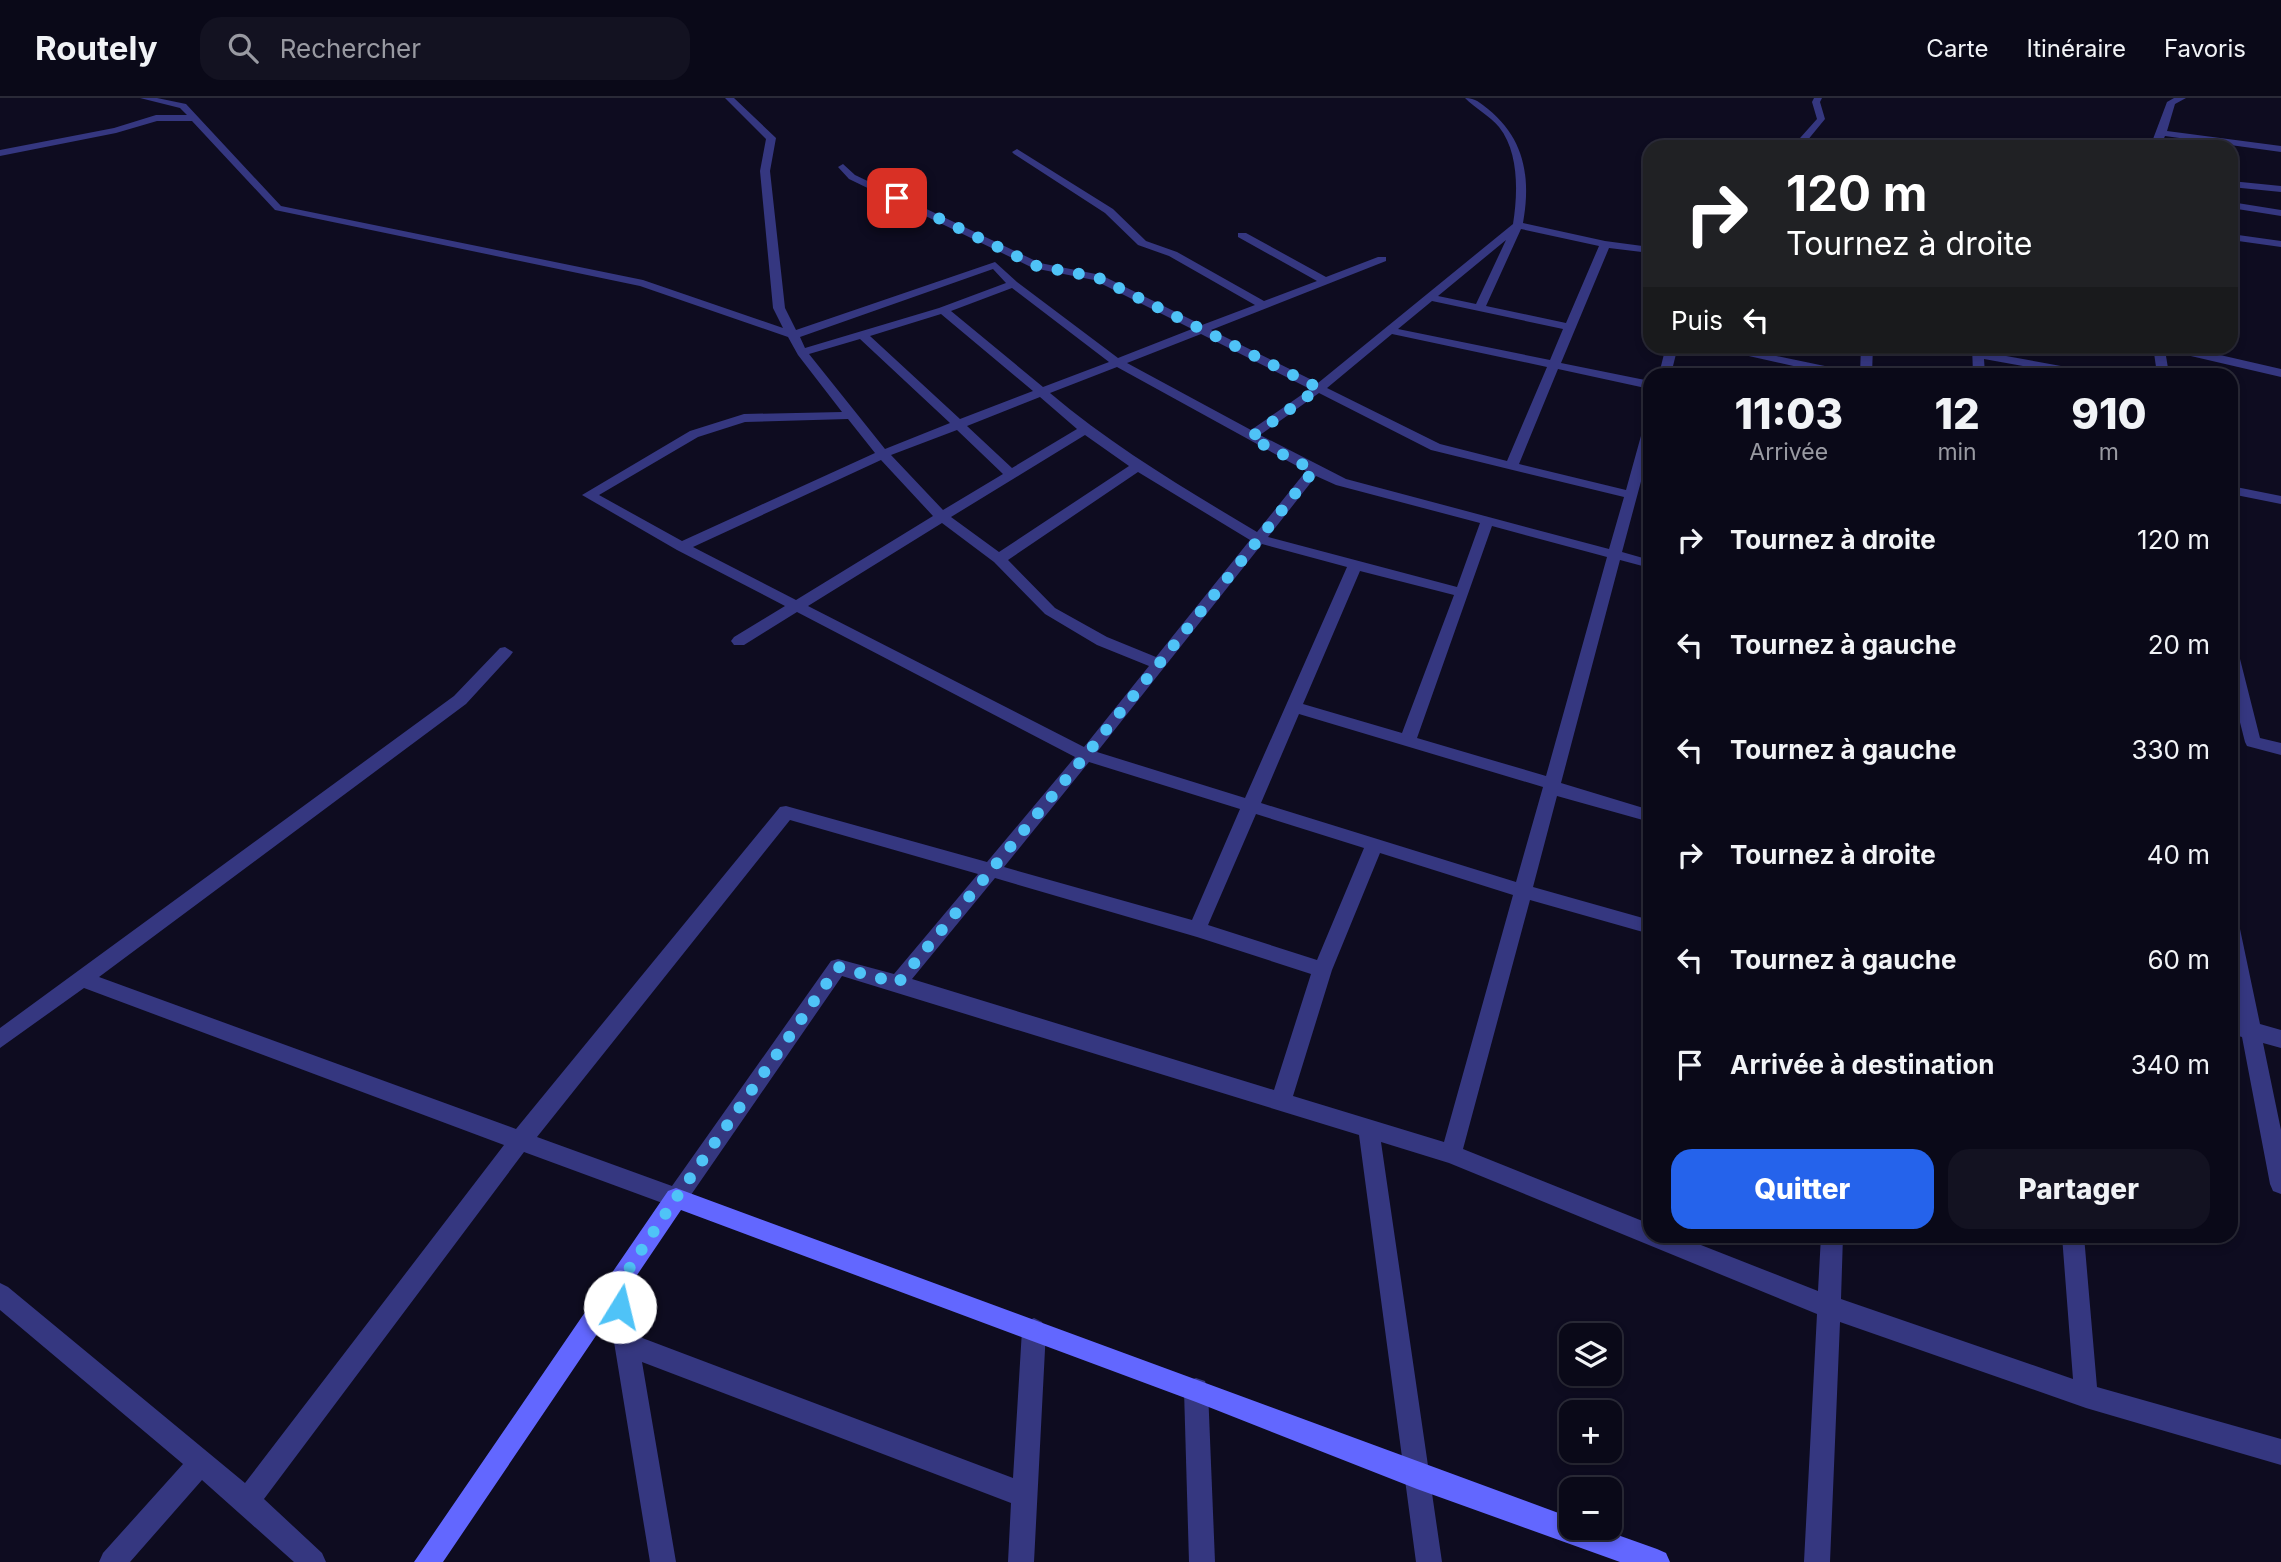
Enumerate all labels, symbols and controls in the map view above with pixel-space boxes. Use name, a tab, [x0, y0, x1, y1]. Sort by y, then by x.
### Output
search box	[200, 17, 690, 80]
text: Routely	[35, 28, 158, 68]
icon: search	[224, 29, 262, 67]
text: Rechercher	[280, 33, 421, 64]
text: Carte	[1926, 34, 1988, 63]
text: Itinéraire	[2026, 34, 2126, 63]
text: Favoris	[2164, 34, 2246, 63]
text: 120 m	[1786, 164, 1927, 223]
pin	[867, 168, 927, 228]
icon: right	[1671, 168, 1762, 259]
icon: arrive	[878, 179, 916, 217]
text: Tournez à droite	[1786, 224, 2032, 263]
icon: left	[1737, 301, 1775, 339]
text: Puis	[1671, 305, 1723, 336]
text: 11:03	[1734, 388, 1843, 439]
text: 12	[1934, 388, 1980, 439]
text: 910	[2071, 388, 2147, 439]
text: Arrivée	[1749, 438, 1828, 466]
text: min	[1937, 438, 1977, 466]
text: m	[2099, 438, 2119, 466]
icon: right	[1671, 521, 1709, 559]
text: Tournez à droite	[1730, 524, 1936, 555]
text: 120 m	[2137, 524, 2210, 555]
icon: left	[1671, 626, 1709, 664]
text: Tournez à gauche	[1730, 629, 1956, 660]
text: 20 m	[2148, 629, 2210, 660]
icon: left	[1671, 731, 1709, 769]
text: Tournez à gauche	[1730, 734, 1956, 765]
text: 330 m	[2131, 734, 2210, 765]
icon: right	[1671, 836, 1709, 874]
text: Tournez à droite	[1730, 839, 1936, 870]
text: 40 m	[2147, 839, 2210, 870]
icon: left	[1671, 941, 1709, 979]
text: Tournez à gauche	[1730, 944, 1956, 975]
text: 60 m	[2147, 944, 2210, 975]
icon: arrive	[1671, 1046, 1709, 1084]
text: Arrivée à destination	[1730, 1049, 1995, 1080]
text: 340 m	[2131, 1049, 2210, 1080]
button: Quitter	[1671, 1149, 1934, 1229]
button: Partager	[1948, 1149, 2210, 1229]
position arrow	[583, 1270, 657, 1344]
map controls	[1559, 1323, 1622, 1540]
button: layers	[1559, 1323, 1622, 1386]
button: +	[1559, 1400, 1622, 1463]
button: −	[1559, 1477, 1622, 1540]

